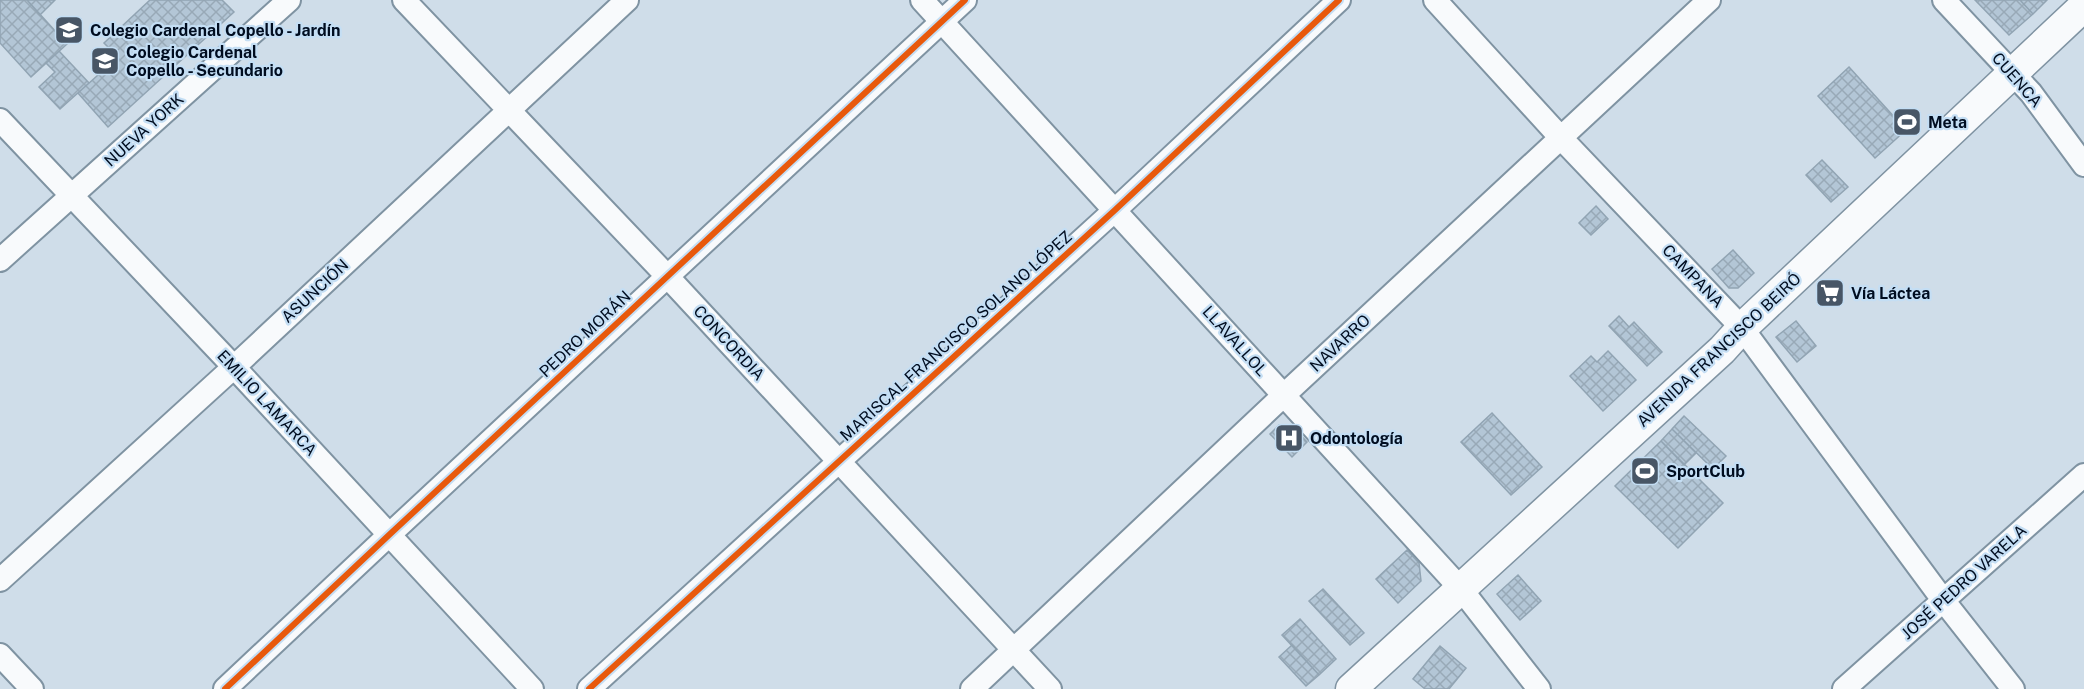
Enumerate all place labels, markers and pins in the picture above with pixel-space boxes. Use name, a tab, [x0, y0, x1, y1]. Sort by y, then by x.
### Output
school or university icon: Colegio Cardenal Copello - Jardín	[53, 14, 85, 46]
place label: Colegio Cardenal Copello - Jardín	[90, 21, 341, 40]
place label: Colegio Cardenal Copello - Secundario	[126, 43, 283, 80]
school or university icon: Colegio Cardenal Copello - Secundario	[89, 45, 121, 77]
sports icon: Meta	[1891, 106, 1923, 138]
place label: Meta	[1928, 113, 1967, 132]
supermarket icon: Vía Láctea	[1814, 277, 1846, 309]
place label: Vía Láctea	[1851, 284, 1930, 303]
hospital icon: Odontología	[1273, 422, 1305, 454]
place label: Odontología	[1310, 429, 1403, 448]
sports icon: SportClub	[1629, 455, 1661, 487]
place label: SportClub	[1666, 462, 1745, 481]

